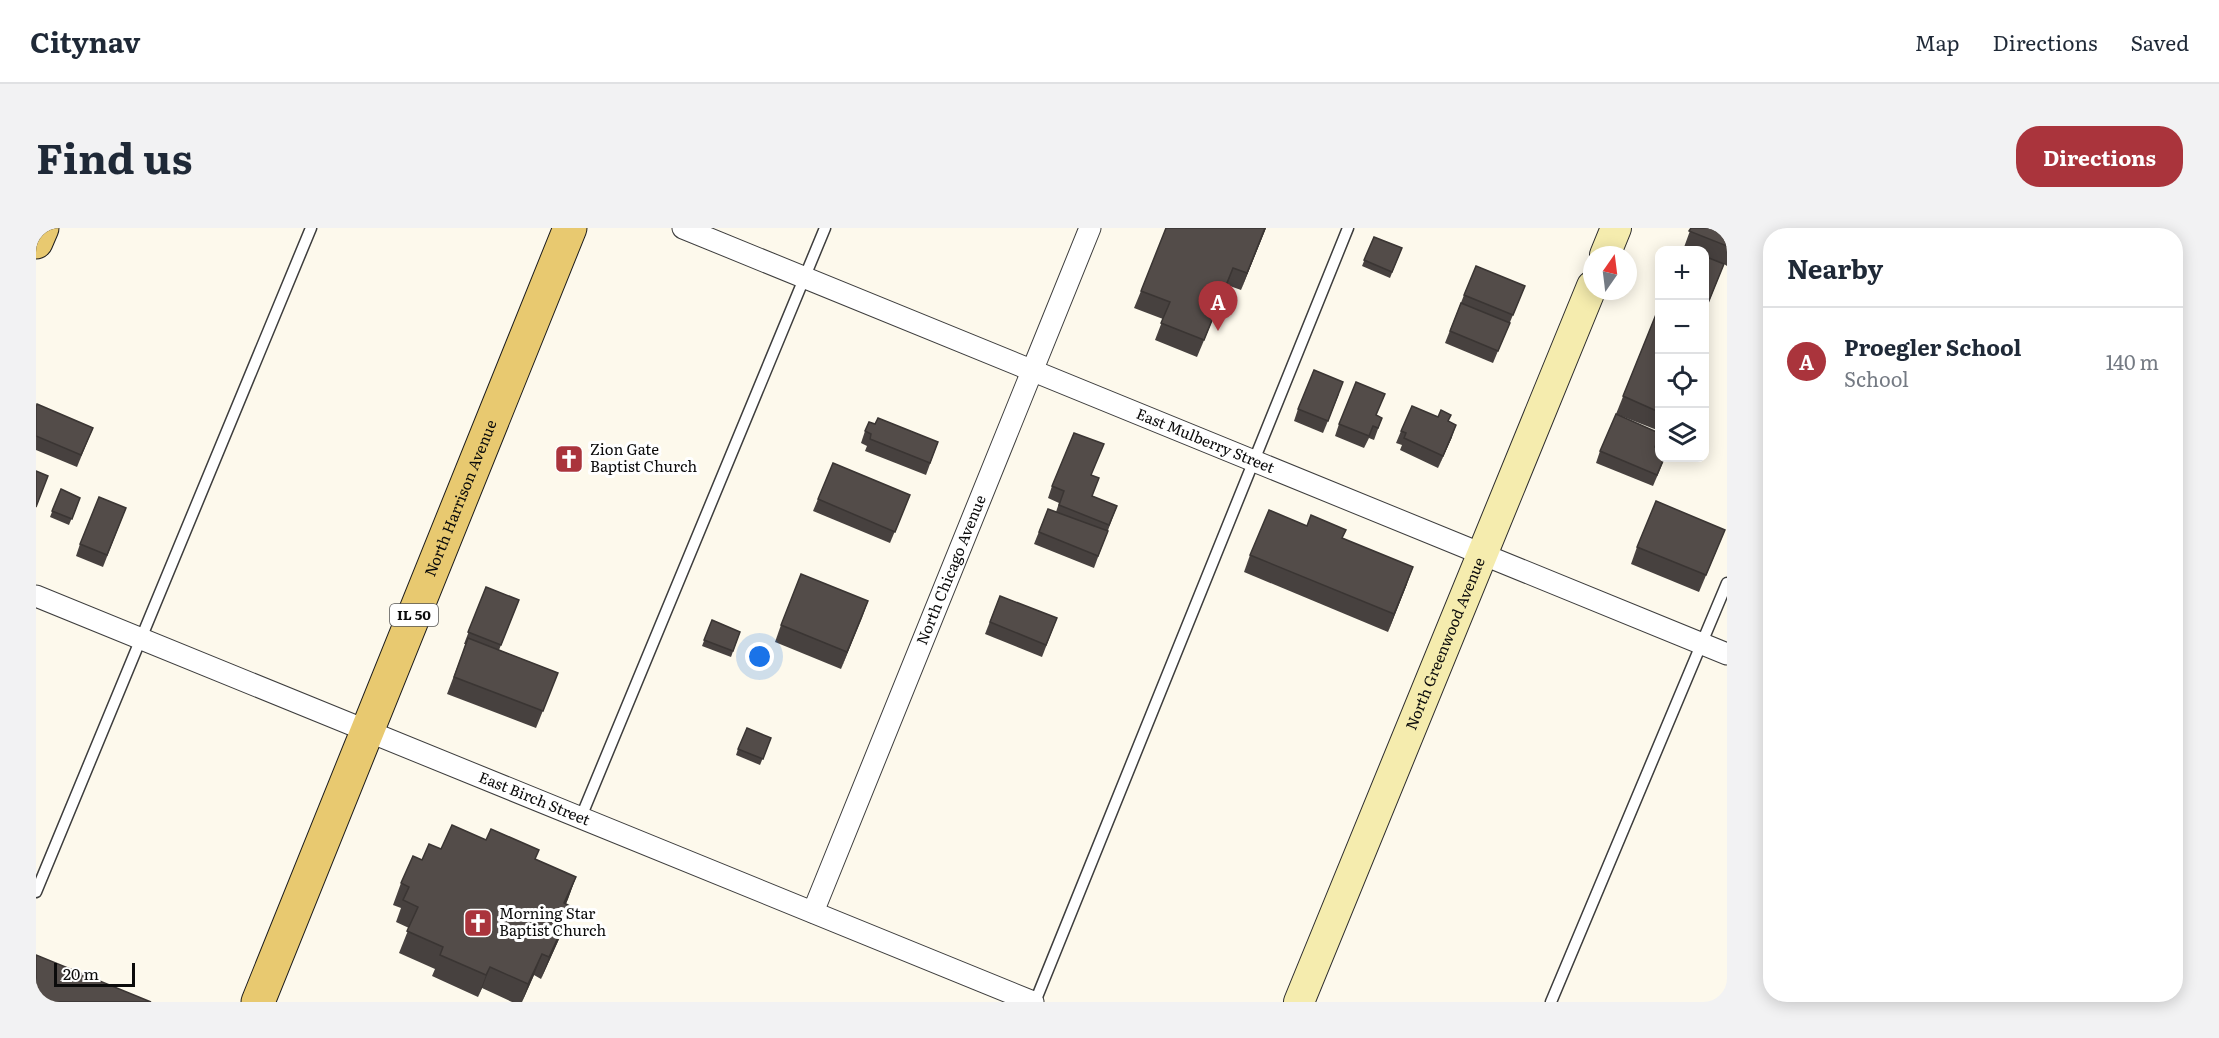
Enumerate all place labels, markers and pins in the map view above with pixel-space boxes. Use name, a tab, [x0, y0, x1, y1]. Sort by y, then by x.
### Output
pin: A	[1198, 282, 1238, 331]
place label: Zion Gate Baptist Church	[590, 437, 697, 477]
church icon: Zion Gate Baptist Church	[553, 443, 585, 475]
place label: Morning Star Baptist Church	[499, 901, 606, 941]
church icon: Morning Star Baptist Church	[462, 907, 494, 939]

